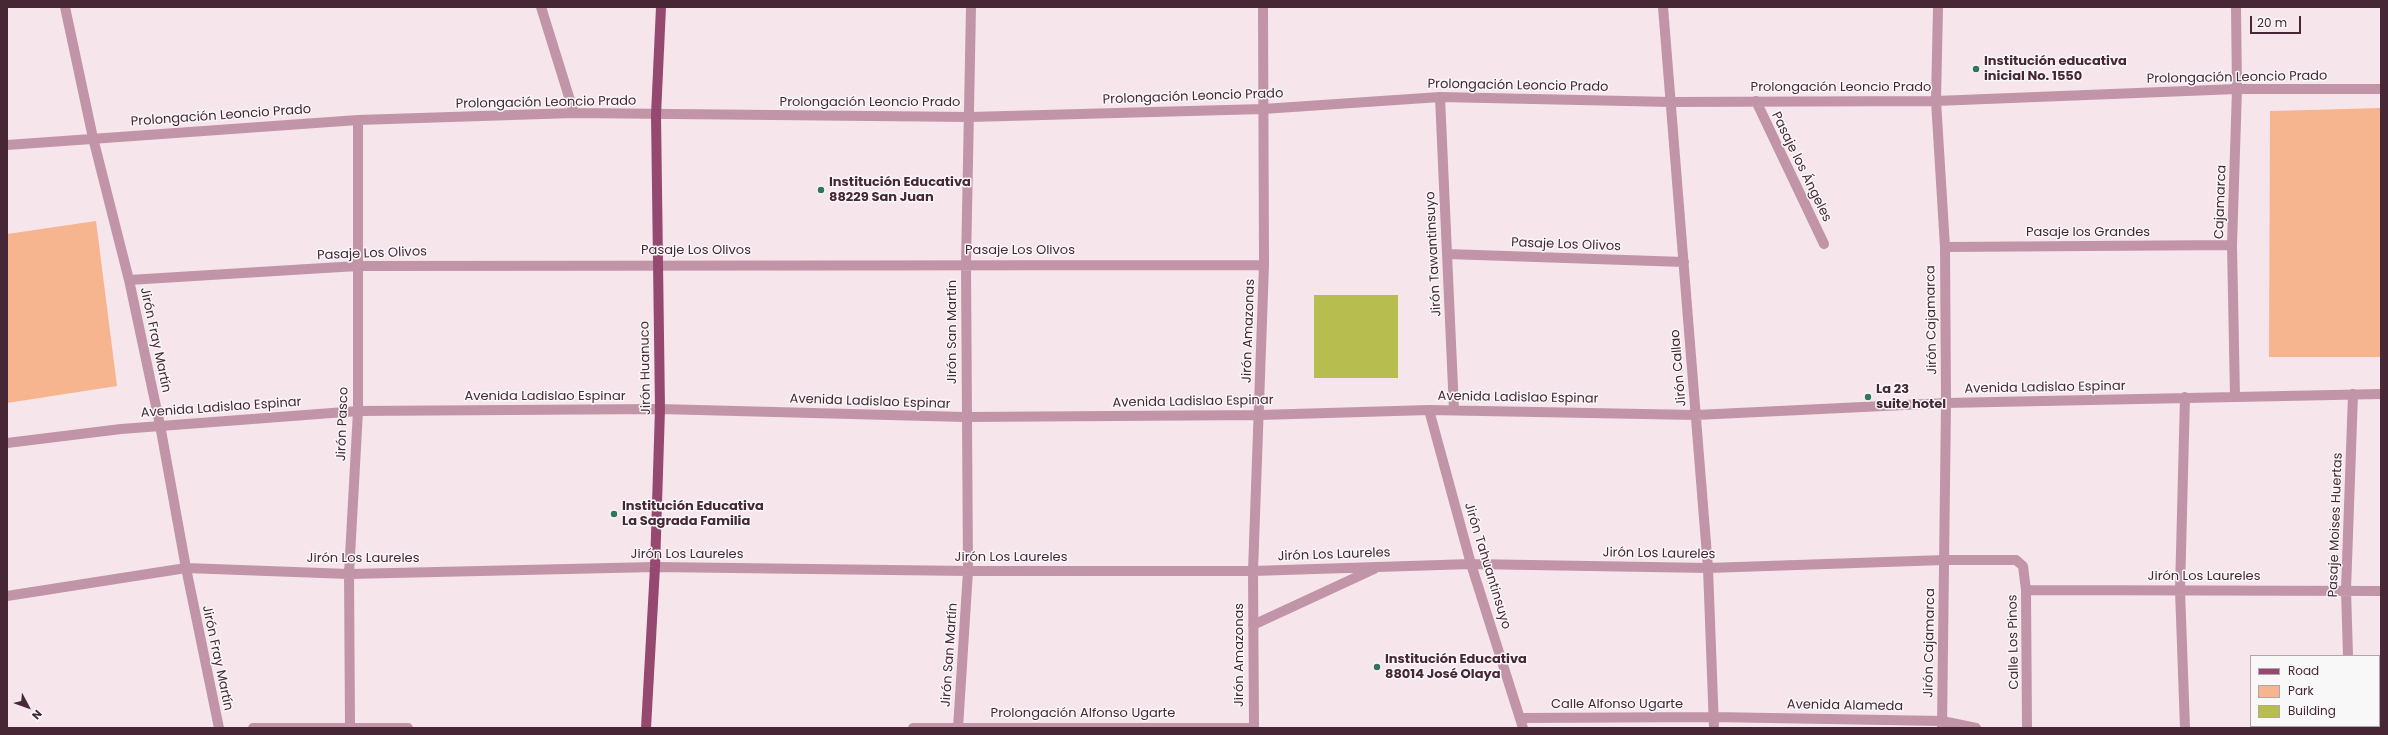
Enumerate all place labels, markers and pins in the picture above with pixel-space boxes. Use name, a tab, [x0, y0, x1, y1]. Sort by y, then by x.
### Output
place label: Institución educativa inicial No. 1550	[1984, 54, 2127, 85]
marker: Institución educativa inicial No. 1550	[1971, 64, 1981, 74]
place label: Institución Educativa 88229 San Juan	[829, 175, 971, 206]
marker: Institución Educativa 88229 San Juan	[816, 185, 826, 195]
place label: La 23 suite hotel	[1876, 382, 1946, 413]
marker: La 23 suite hotel	[1863, 392, 1873, 402]
place label: Institución Educativa La Sagrada Familia	[622, 499, 764, 530]
marker: Institución Educativa La Sagrada Familia	[609, 509, 619, 519]
place label: Institución Educativa 88014 José Olaya	[1385, 652, 1527, 683]
marker: Institución Educativa 88014 José Olaya	[1372, 662, 1382, 672]

